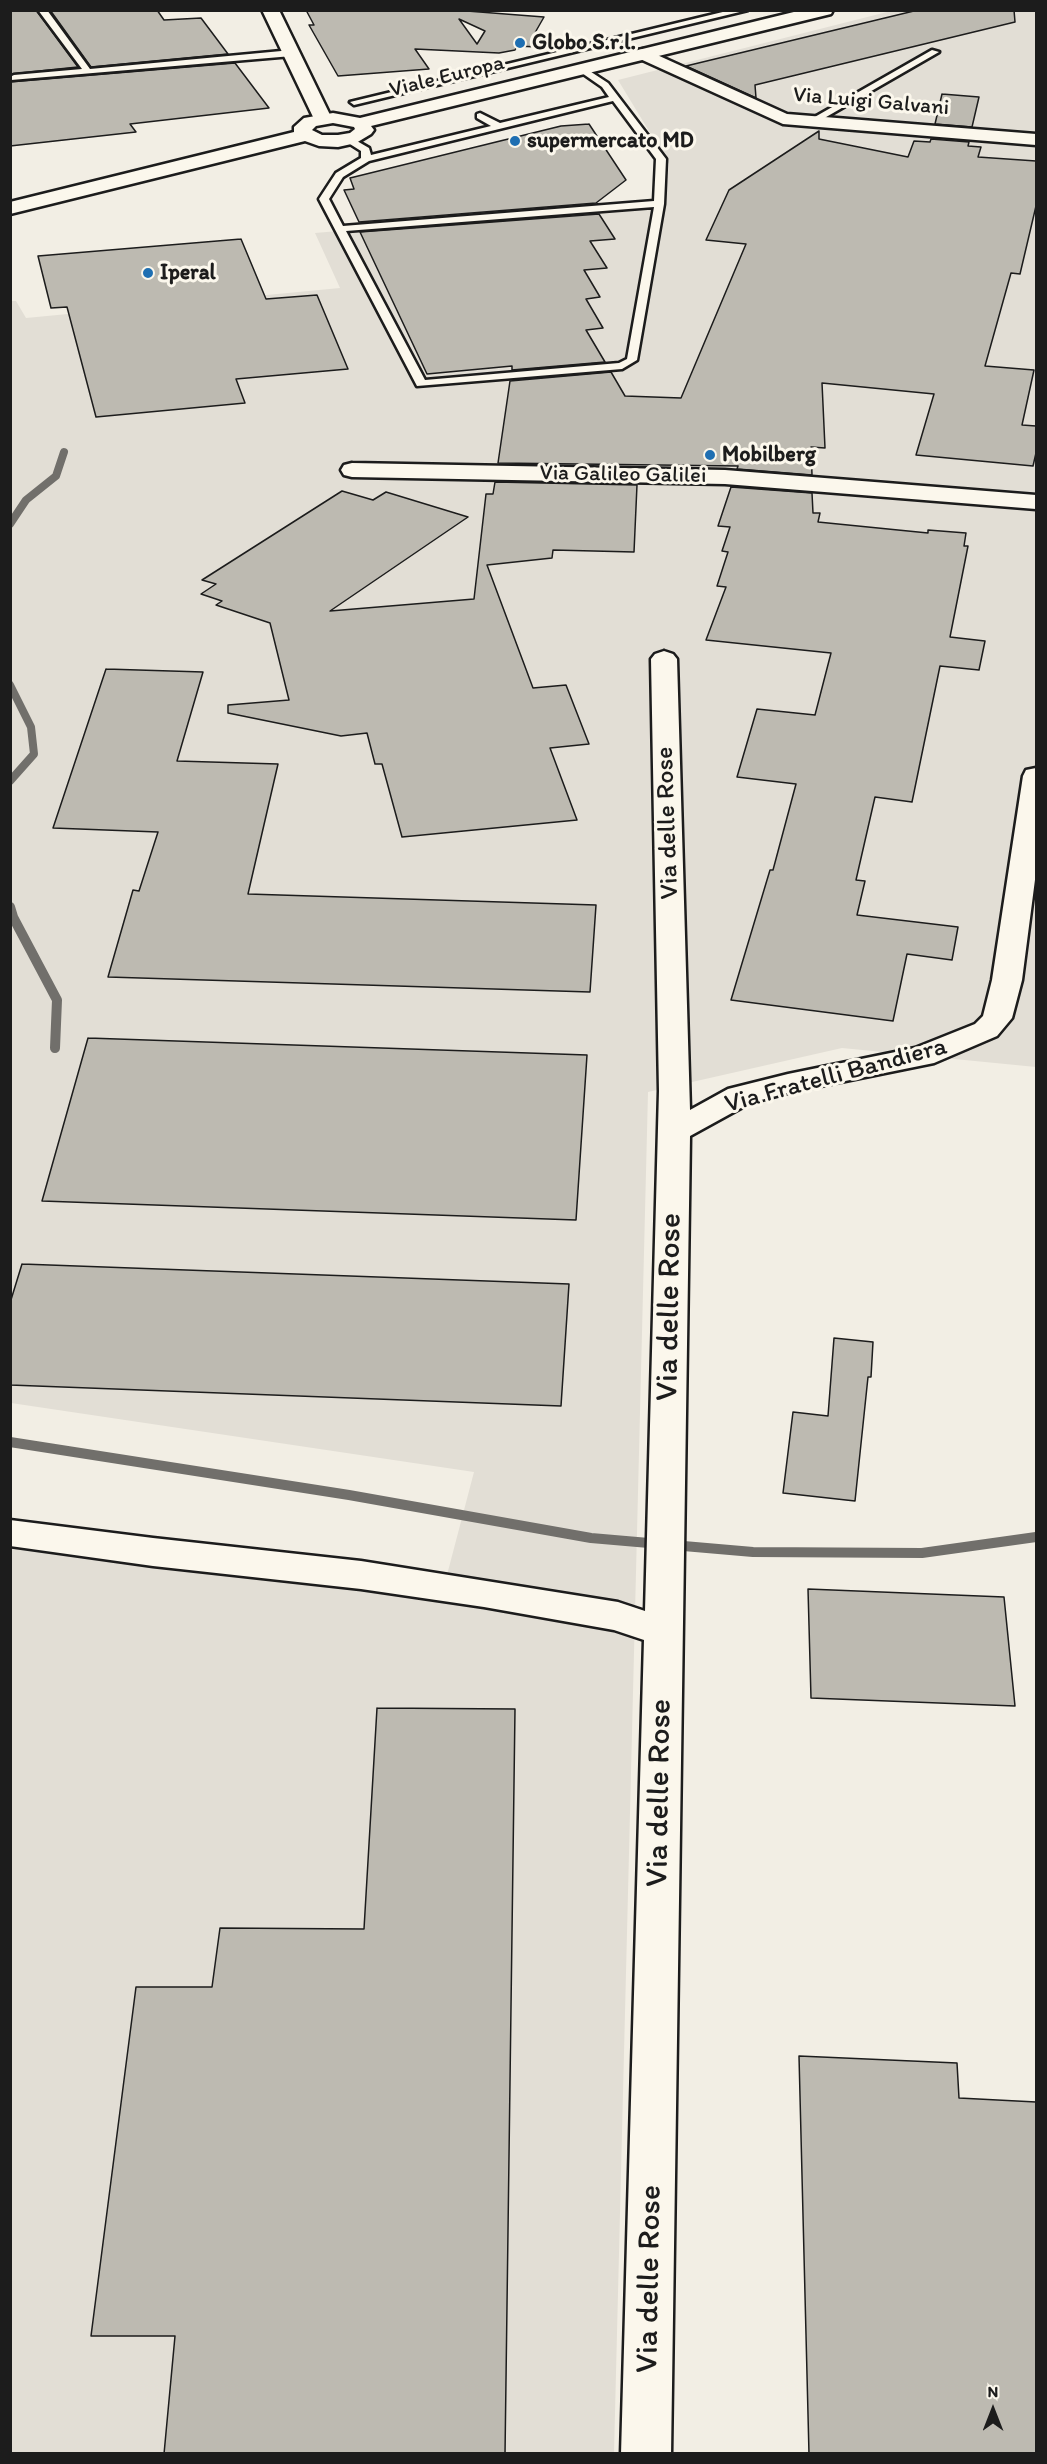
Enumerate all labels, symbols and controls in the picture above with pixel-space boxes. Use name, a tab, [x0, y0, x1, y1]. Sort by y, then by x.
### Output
place label: Globo S.r.l.	[532, 30, 636, 56]
marker: Globo S.r.l.	[513, 36, 527, 50]
street label: Viale Europa	[387, 50, 507, 104]
street label: Via Luigi Galvani	[792, 82, 950, 122]
place label: supermercato MD	[527, 128, 694, 154]
marker: supermercato MD	[508, 134, 522, 148]
place label: Iperal	[160, 260, 216, 286]
marker: Iperal	[141, 266, 155, 280]
place label: Mobilberg	[722, 442, 816, 468]
marker: Mobilberg	[703, 448, 717, 462]
street label: Via Galileo Galilei	[539, 460, 707, 490]
street label: Via delle Rose	[650, 746, 686, 900]
street label: Via Fratelli Bandiera	[721, 1031, 951, 1121]
street label: Via delle Rose	[649, 1213, 691, 1401]
street label: Via delle Rose	[639, 1699, 681, 1887]
street label: Via delle Rose	[629, 2185, 671, 2373]
north arrow	[963, 2380, 1023, 2440]
text: N	[988, 2382, 998, 2401]

